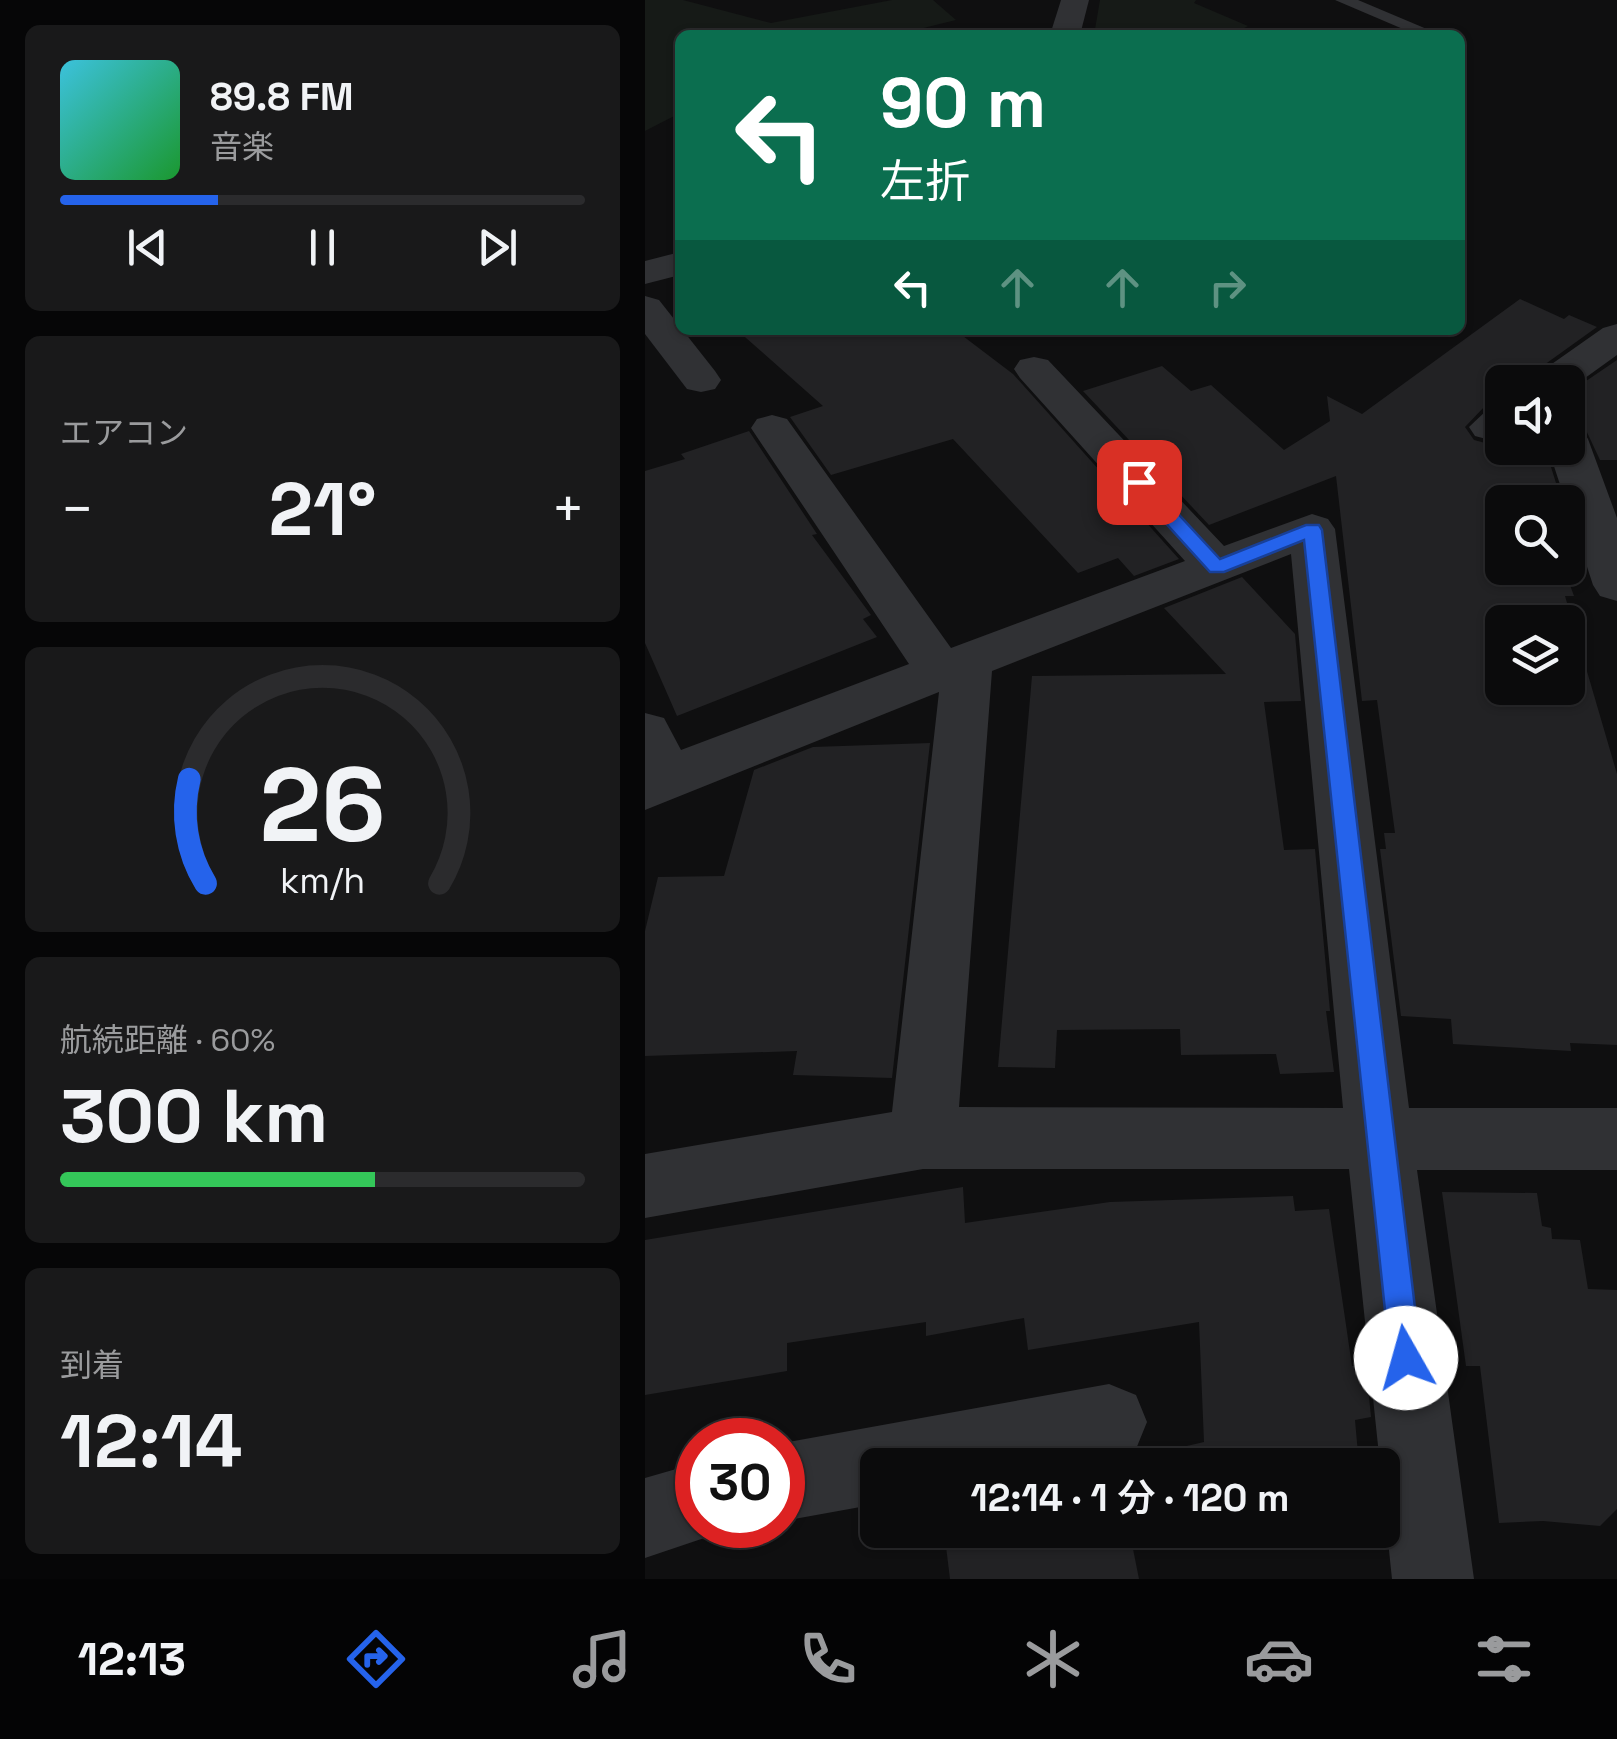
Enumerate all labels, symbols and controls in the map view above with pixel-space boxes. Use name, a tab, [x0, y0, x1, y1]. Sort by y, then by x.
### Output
text: 90 m	[880, 58, 1046, 147]
icon: left	[715, 70, 845, 200]
text: 89.8 FM	[210, 73, 354, 121]
text: 音楽	[210, 127, 274, 167]
text: 左折	[880, 153, 970, 210]
icon: previous	[120, 220, 175, 275]
icon: pause	[295, 220, 350, 275]
icon: next	[470, 220, 525, 275]
icon: left	[885, 260, 940, 315]
icon: ahead	[990, 260, 1045, 315]
icon: ahead	[1095, 260, 1150, 315]
icon: right	[1200, 260, 1255, 315]
map controls	[1485, 365, 1585, 705]
button: sound	[1485, 365, 1585, 465]
text: エアコン	[60, 413, 188, 453]
pin	[1097, 440, 1182, 525]
icon: arrive	[1112, 455, 1167, 510]
text: 21°	[268, 461, 377, 557]
text: −	[60, 474, 94, 544]
text: +	[551, 474, 585, 544]
button: search	[1485, 485, 1585, 585]
button: layers	[1485, 605, 1585, 705]
text: 26	[259, 739, 386, 871]
text: km/h	[280, 858, 365, 903]
text: 航続距離 · 60%	[60, 1020, 275, 1060]
text: 300 km	[60, 1068, 328, 1164]
position arrow	[1354, 1306, 1458, 1410]
text: 到着	[60, 1345, 124, 1385]
text: 12:14	[60, 1393, 242, 1489]
speed limit sign: 30	[675, 1418, 805, 1548]
text: 12:14 · 1 分 · 120 m	[971, 1474, 1289, 1522]
icon: directions	[341, 1624, 411, 1694]
icon: music	[567, 1624, 637, 1694]
icon: phone	[793, 1624, 863, 1694]
icon: climate	[1018, 1624, 1088, 1694]
icon: car	[1244, 1624, 1314, 1694]
icon: filters	[1469, 1624, 1539, 1694]
text: 12:13	[78, 1631, 186, 1688]

